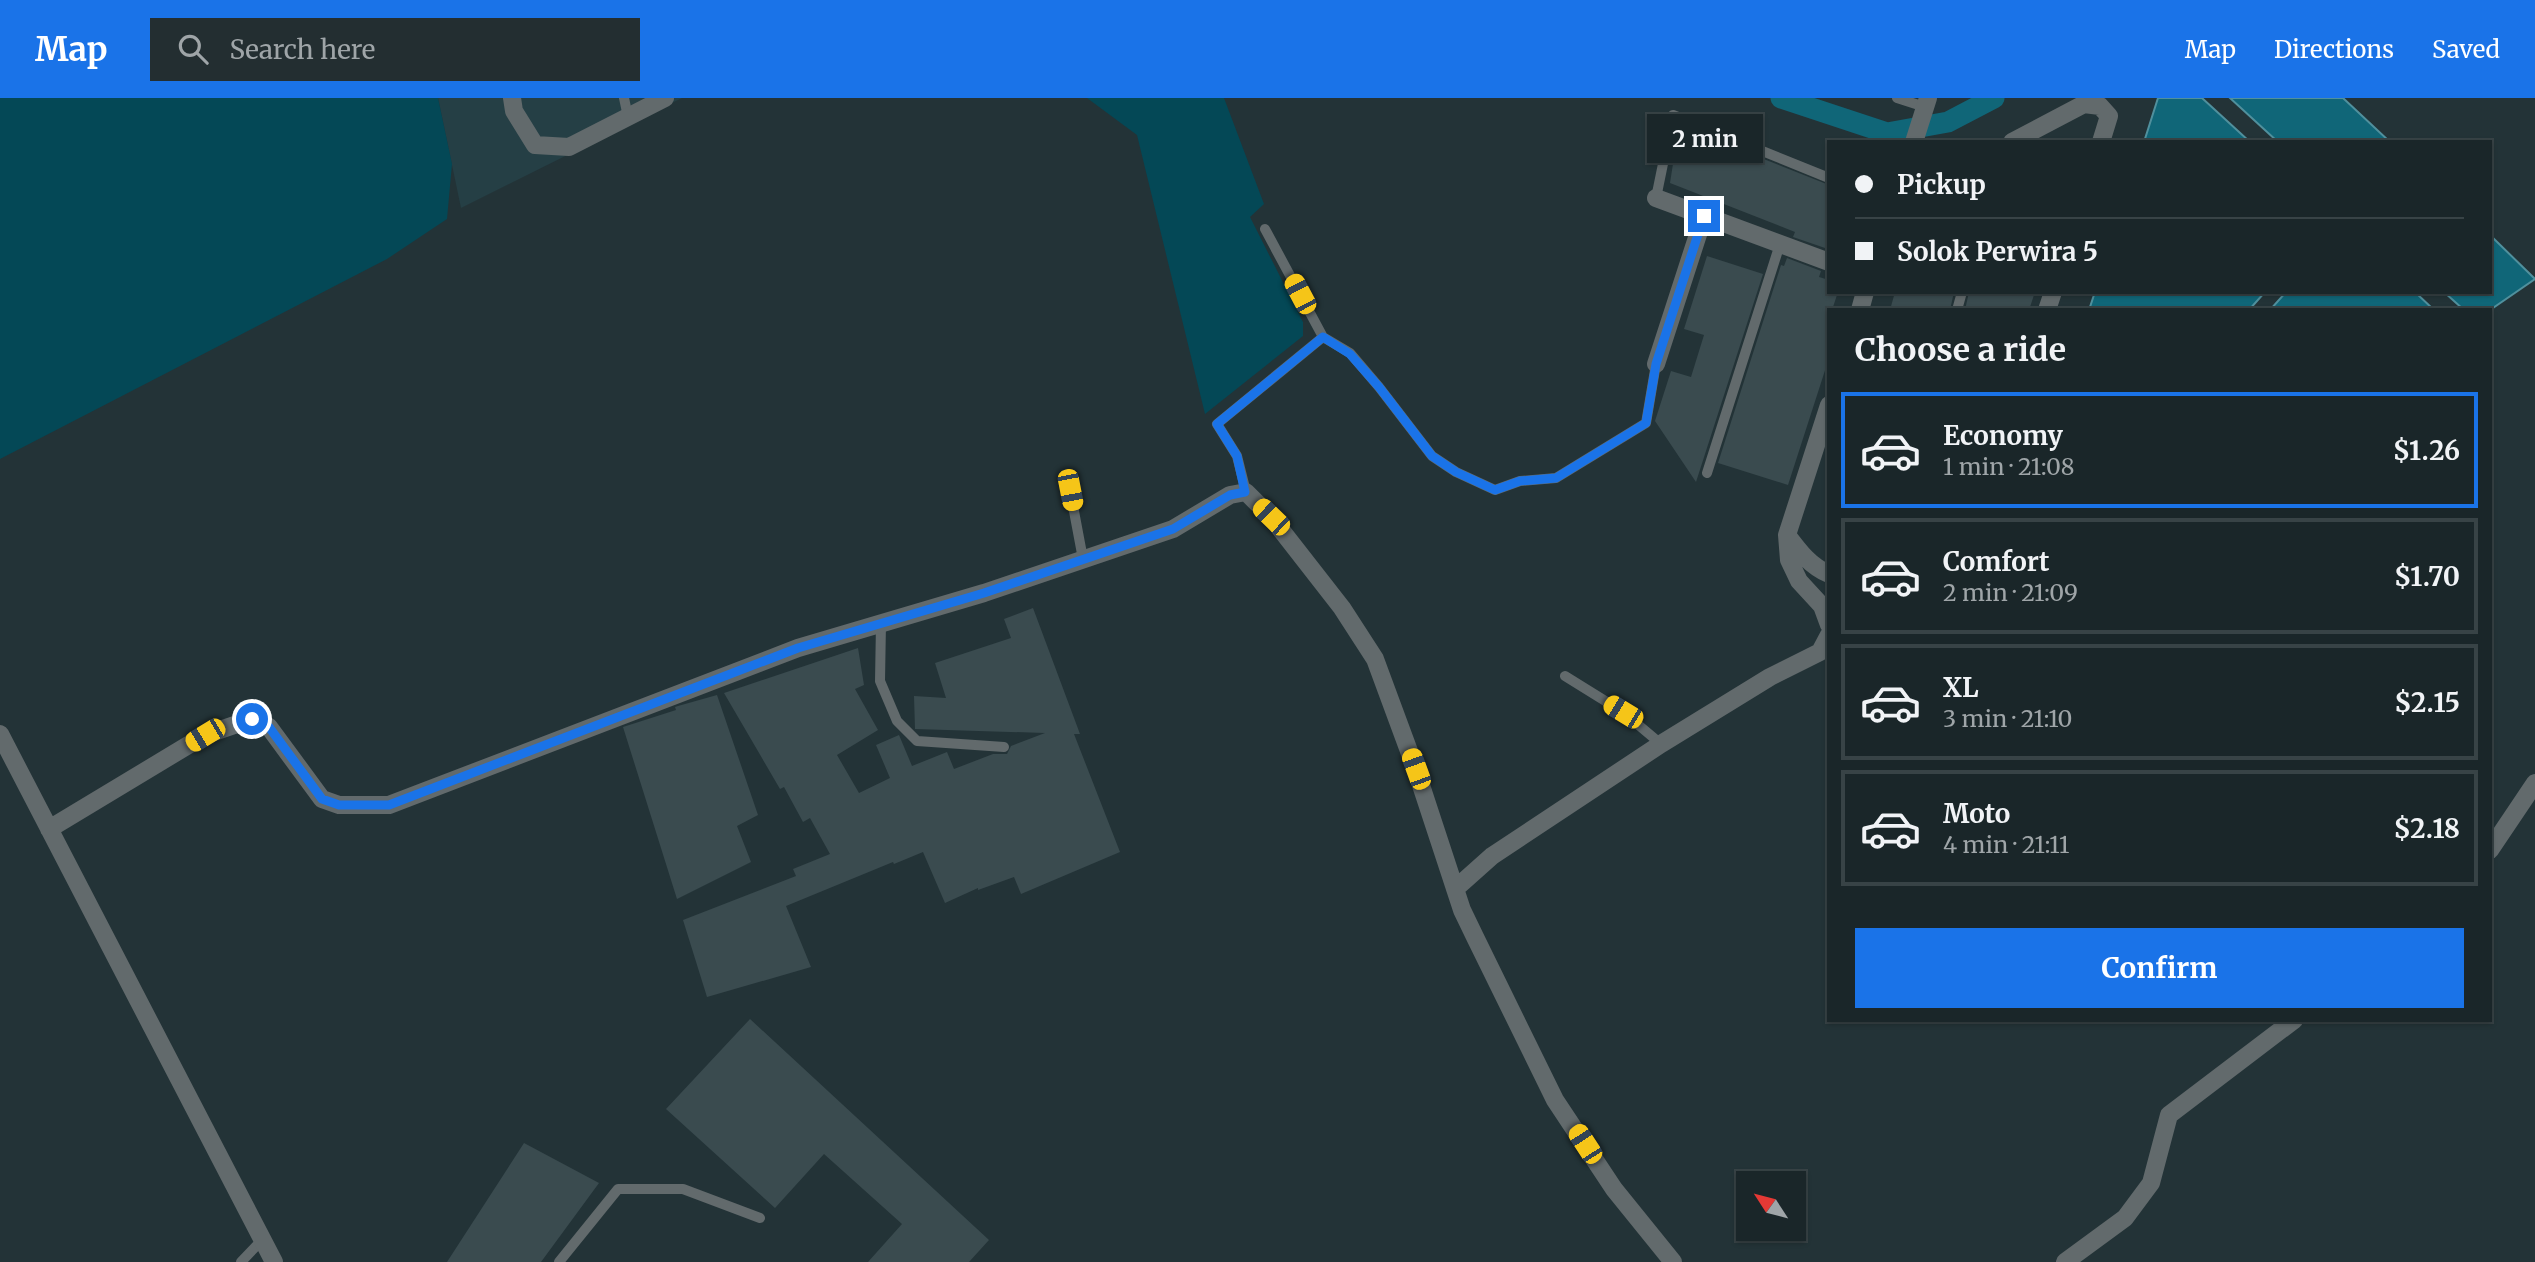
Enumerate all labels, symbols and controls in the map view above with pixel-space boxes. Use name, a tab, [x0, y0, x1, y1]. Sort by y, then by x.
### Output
search box	[150, 18, 640, 81]
text: Map	[35, 29, 108, 70]
icon: search	[174, 30, 212, 68]
text: Search here	[230, 33, 375, 66]
text: Map	[2185, 34, 2236, 65]
text: Directions	[2274, 34, 2394, 65]
text: Saved	[2432, 34, 2500, 65]
callout: 2 min	[1646, 115, 1762, 164]
text: 2 min	[1672, 124, 1738, 153]
text: Pickup	[1897, 168, 1986, 201]
route end	[1688, 200, 1720, 232]
text: Solok Perwira 5	[1897, 235, 2098, 268]
car	[1281, 271, 1320, 317]
text: Choose a ride	[1855, 330, 2066, 370]
icon: car	[1859, 419, 1922, 482]
text: Economy	[1943, 419, 2063, 452]
text: $1.26	[2393, 434, 2460, 467]
text: 1 min · 21:08	[1943, 452, 2074, 481]
car	[1056, 467, 1085, 513]
car	[1249, 495, 1294, 539]
icon: car	[1859, 545, 1922, 608]
text: Comfort	[1943, 545, 2049, 578]
text: $1.70	[2394, 560, 2460, 593]
text: 2 min · 21:09	[1943, 578, 2078, 607]
icon: car	[1859, 671, 1922, 734]
text: XL	[1943, 671, 1979, 704]
text: $2.15	[2394, 686, 2460, 719]
car	[1600, 692, 1647, 732]
route start	[236, 703, 268, 735]
text: 3 min · 21:10	[1943, 704, 2072, 733]
car	[182, 715, 229, 755]
car	[1399, 746, 1434, 792]
icon: car	[1859, 797, 1922, 860]
text: Moto	[1943, 797, 2010, 830]
text: $2.18	[2394, 812, 2460, 845]
text: 4 min · 21:11	[1943, 830, 2069, 859]
button: Confirm	[1855, 928, 2464, 1008]
car	[1565, 1121, 1606, 1167]
north arrow	[1736, 1171, 1806, 1241]
map controls	[1736, 1171, 1806, 1241]

